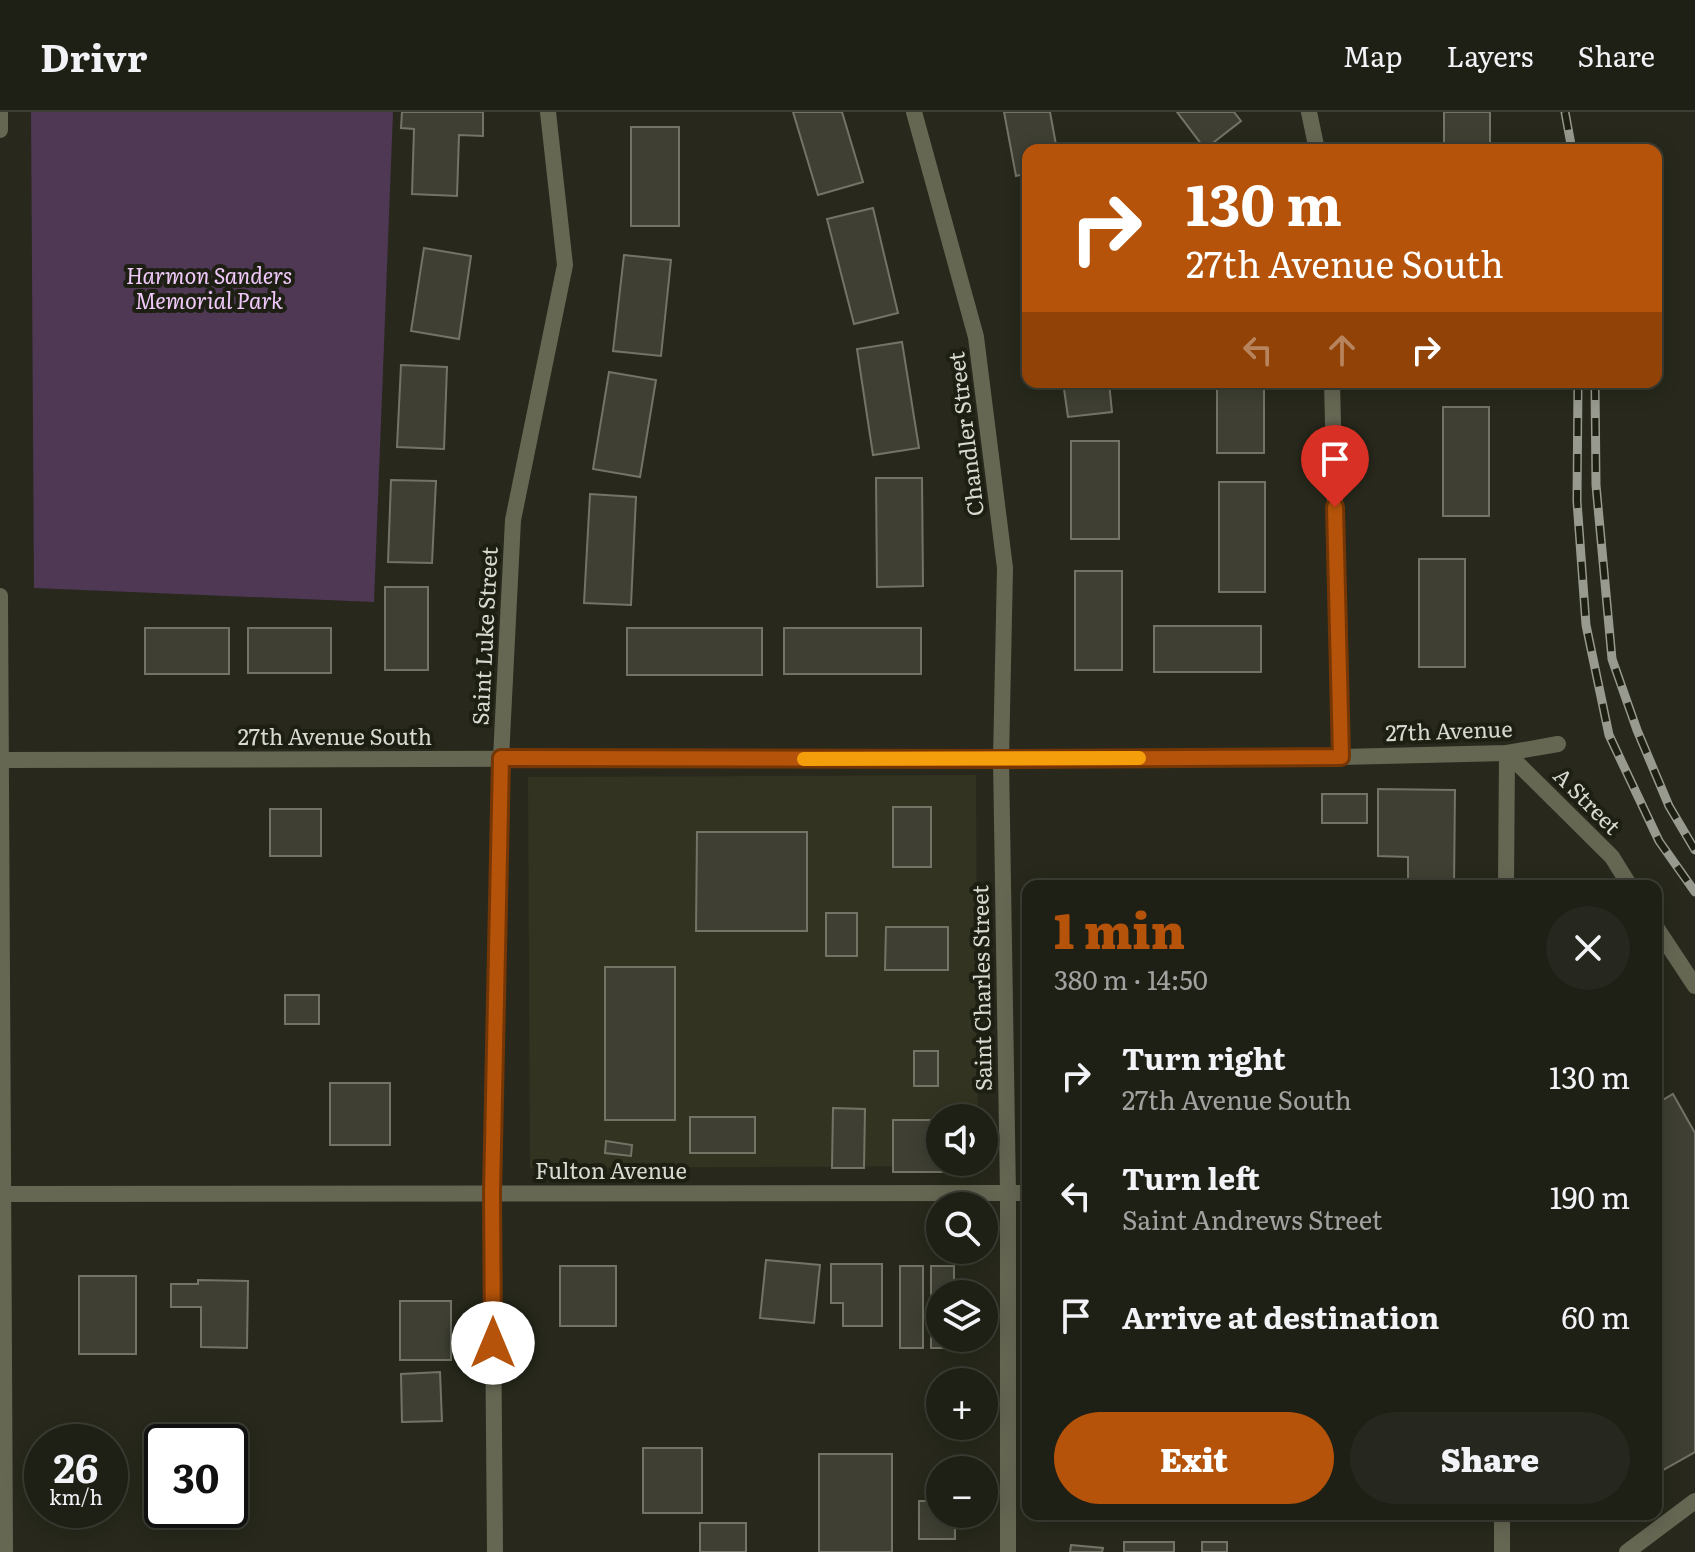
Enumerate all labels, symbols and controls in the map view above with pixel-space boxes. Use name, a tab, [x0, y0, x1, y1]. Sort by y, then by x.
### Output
text: Drivr	[40, 27, 147, 84]
text: Map	[1343, 34, 1402, 76]
text: Layers	[1446, 34, 1533, 76]
text: Share	[1577, 34, 1655, 76]
text: 130 m	[1186, 160, 1342, 243]
icon: right	[1054, 176, 1158, 280]
text: 27th Avenue South	[1186, 236, 1504, 289]
park label: Harmon Sanders Memorial Park	[126, 258, 292, 316]
icon: left	[1236, 328, 1280, 372]
icon: ahead	[1320, 328, 1364, 372]
icon: right	[1404, 328, 1448, 372]
street label: Chandler Street	[938, 350, 991, 518]
pin	[1301, 425, 1369, 507]
icon: arrive	[1313, 437, 1357, 481]
street label: Saint Luke Street	[462, 546, 505, 726]
street label: 27th Avenue	[1385, 711, 1513, 748]
street label: 27th Avenue South	[238, 719, 432, 752]
street label: A Street	[1547, 759, 1629, 841]
street label: Saint Charles Street	[962, 885, 999, 1091]
text: 1 min	[1054, 893, 1185, 964]
button: close	[1546, 906, 1630, 990]
text: 380 m · 14:50	[1054, 959, 1208, 998]
text: Turn right	[1122, 1035, 1286, 1079]
icon: right	[1054, 1054, 1098, 1098]
text: 130 m	[1549, 1054, 1630, 1098]
text: 27th Avenue South	[1122, 1079, 1352, 1118]
map controls	[926, 1104, 998, 1528]
button: sound	[926, 1104, 998, 1176]
street label: Fulton Avenue	[535, 1153, 687, 1186]
text: Turn left	[1122, 1155, 1260, 1199]
icon: left	[1054, 1174, 1098, 1218]
text: 190 m	[1550, 1174, 1630, 1218]
button: search	[926, 1192, 998, 1264]
text: Saint Andrews Street	[1122, 1199, 1382, 1238]
button: layers	[926, 1280, 998, 1352]
icon: arrive	[1054, 1294, 1098, 1338]
text: Arrive at destination	[1122, 1294, 1439, 1338]
text: 60 m	[1561, 1294, 1630, 1338]
position arrow	[451, 1301, 535, 1385]
button: +	[926, 1368, 998, 1440]
button: Exit	[1054, 1412, 1334, 1504]
button: Share	[1350, 1412, 1630, 1504]
speed limit sign: 30	[144, 1424, 248, 1528]
text: 26	[54, 1436, 98, 1495]
button: −	[926, 1456, 998, 1528]
text: km/h	[49, 1481, 103, 1511]

